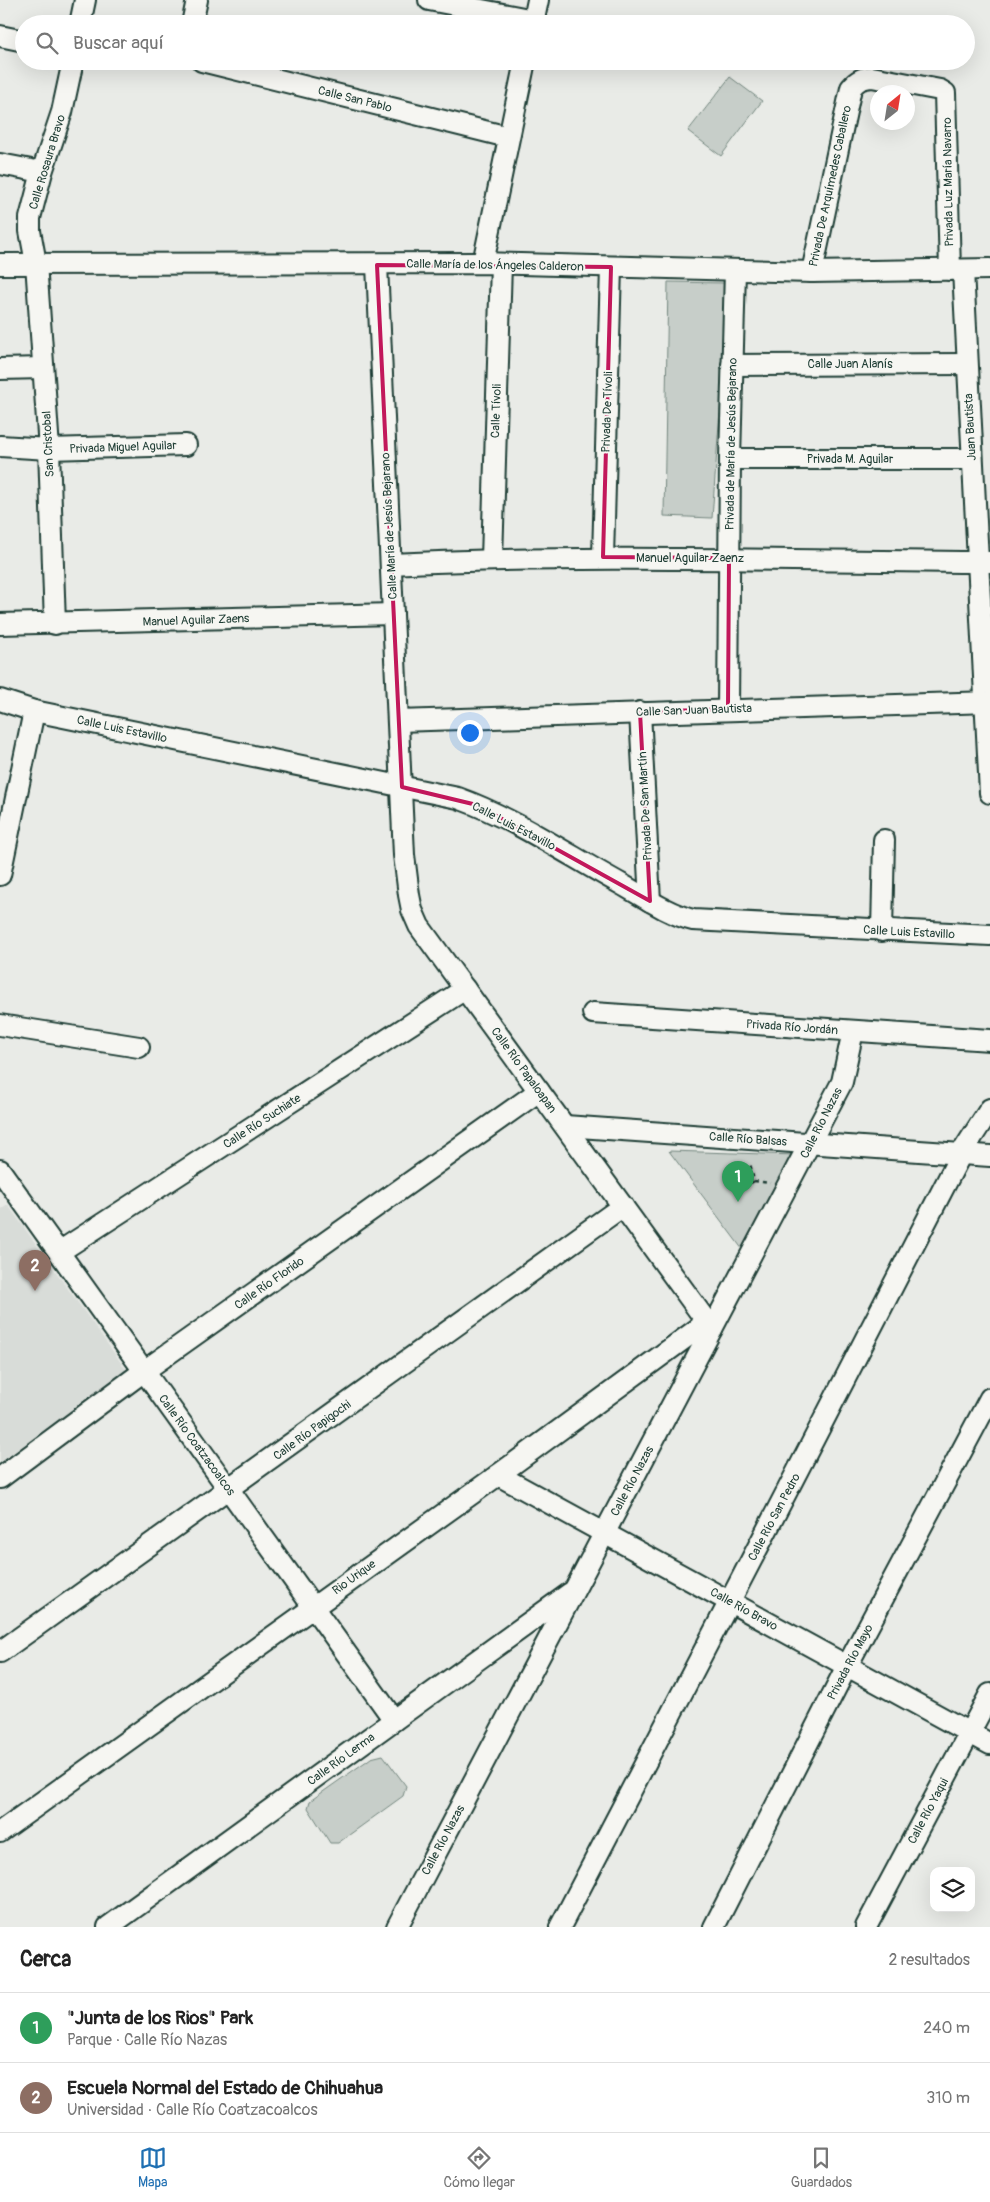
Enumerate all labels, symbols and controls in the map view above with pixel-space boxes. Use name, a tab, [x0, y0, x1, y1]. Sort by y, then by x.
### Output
search box	[15, 15, 975, 70]
icon: search	[33, 29, 61, 57]
text: Buscar aquí	[73, 31, 164, 55]
street label: Calle San Pablo	[316, 83, 394, 116]
north arrow	[870, 85, 915, 130]
street label: Privada De Arquímedes Caballero	[806, 104, 855, 268]
street label: Calle Rosaura Bravo	[26, 112, 69, 211]
street label: Privada Luz María Navarro	[940, 117, 957, 247]
street label: Calle María de los Ángeles Calderon	[406, 255, 584, 275]
street label: Privada de María de Jesús Bejarano	[722, 357, 741, 530]
street label: Calle Juan Alanís	[808, 357, 893, 372]
street label: Privada De Tívoli	[599, 371, 616, 453]
street label: Calle Tívoli	[488, 384, 505, 438]
street label: Juan Bautista	[961, 393, 980, 461]
street label: San Cristobal	[39, 410, 58, 478]
street label: Privada Miguel Aguilar	[69, 438, 178, 457]
street label: Calle María de Jesús Bejarano	[378, 452, 401, 600]
street label: Privada M. Aguilar	[807, 452, 894, 467]
street label: Manuel Aguilar Zaenz	[636, 551, 744, 566]
street label: Manuel Aguilar Zaens	[142, 611, 250, 630]
street label: Calle San Juan Bautista	[636, 701, 753, 720]
street label: Calle Luis Estavillo	[75, 713, 169, 746]
your location	[457, 720, 483, 746]
street label: Privada De San Martín	[635, 751, 656, 861]
street label: Calle Luis Estavillo	[469, 799, 559, 854]
street label: Calle Luis Estavillo	[863, 923, 956, 942]
street label: Privada Río Jordán	[746, 1017, 839, 1038]
street label: Calle Río Papaloapan	[488, 1025, 560, 1116]
street label: Calle Río Nazas	[797, 1085, 846, 1161]
street label: Calle Río Suchiate	[221, 1091, 304, 1152]
street label: Calle Río Balsas	[708, 1129, 788, 1150]
pin: 1	[722, 1161, 754, 1202]
pin: 2	[19, 1250, 51, 1291]
street label: Calle Río Florido	[232, 1254, 307, 1313]
street label: Calle Río Coatzacoalcos	[155, 1392, 239, 1499]
street label: Calle Río Papigochi	[270, 1397, 354, 1464]
street label: Calle Río Nazas	[608, 1443, 658, 1519]
street label: Calle Río San Pedro	[745, 1470, 804, 1564]
street label: Rio Urique	[330, 1557, 379, 1598]
street label: Calle Río Bravo	[707, 1585, 781, 1634]
street label: Privada Río Mayo	[824, 1621, 877, 1703]
street label: Calle Río Lerma	[305, 1730, 378, 1789]
street label: Calle Río Yaqui	[905, 1776, 952, 1847]
street label: Calle Río Nazas	[419, 1802, 469, 1878]
map controls	[930, 1867, 975, 1912]
button: layers	[930, 1867, 975, 1912]
text: Cerca	[20, 1946, 71, 1973]
text: 2 resultados	[888, 1950, 970, 1970]
text: "Junta de los Rios" Park	[67, 2006, 253, 2030]
text: 1	[33, 2018, 39, 2038]
text: 240 m	[923, 2018, 970, 2038]
text: Parque · Calle Río Nazas	[67, 2030, 227, 2050]
text: Escuela Normal del Estado de Chihuahua	[67, 2076, 383, 2100]
text: 2	[32, 2088, 40, 2108]
text: 310 m	[926, 2088, 970, 2108]
text: Universidad · Calle Río Coatzacoalcos	[67, 2100, 318, 2120]
tab: Mapa	[138, 2144, 168, 2191]
tab: Cómo llegar	[444, 2144, 515, 2191]
tab: Guardados	[791, 2144, 852, 2191]

